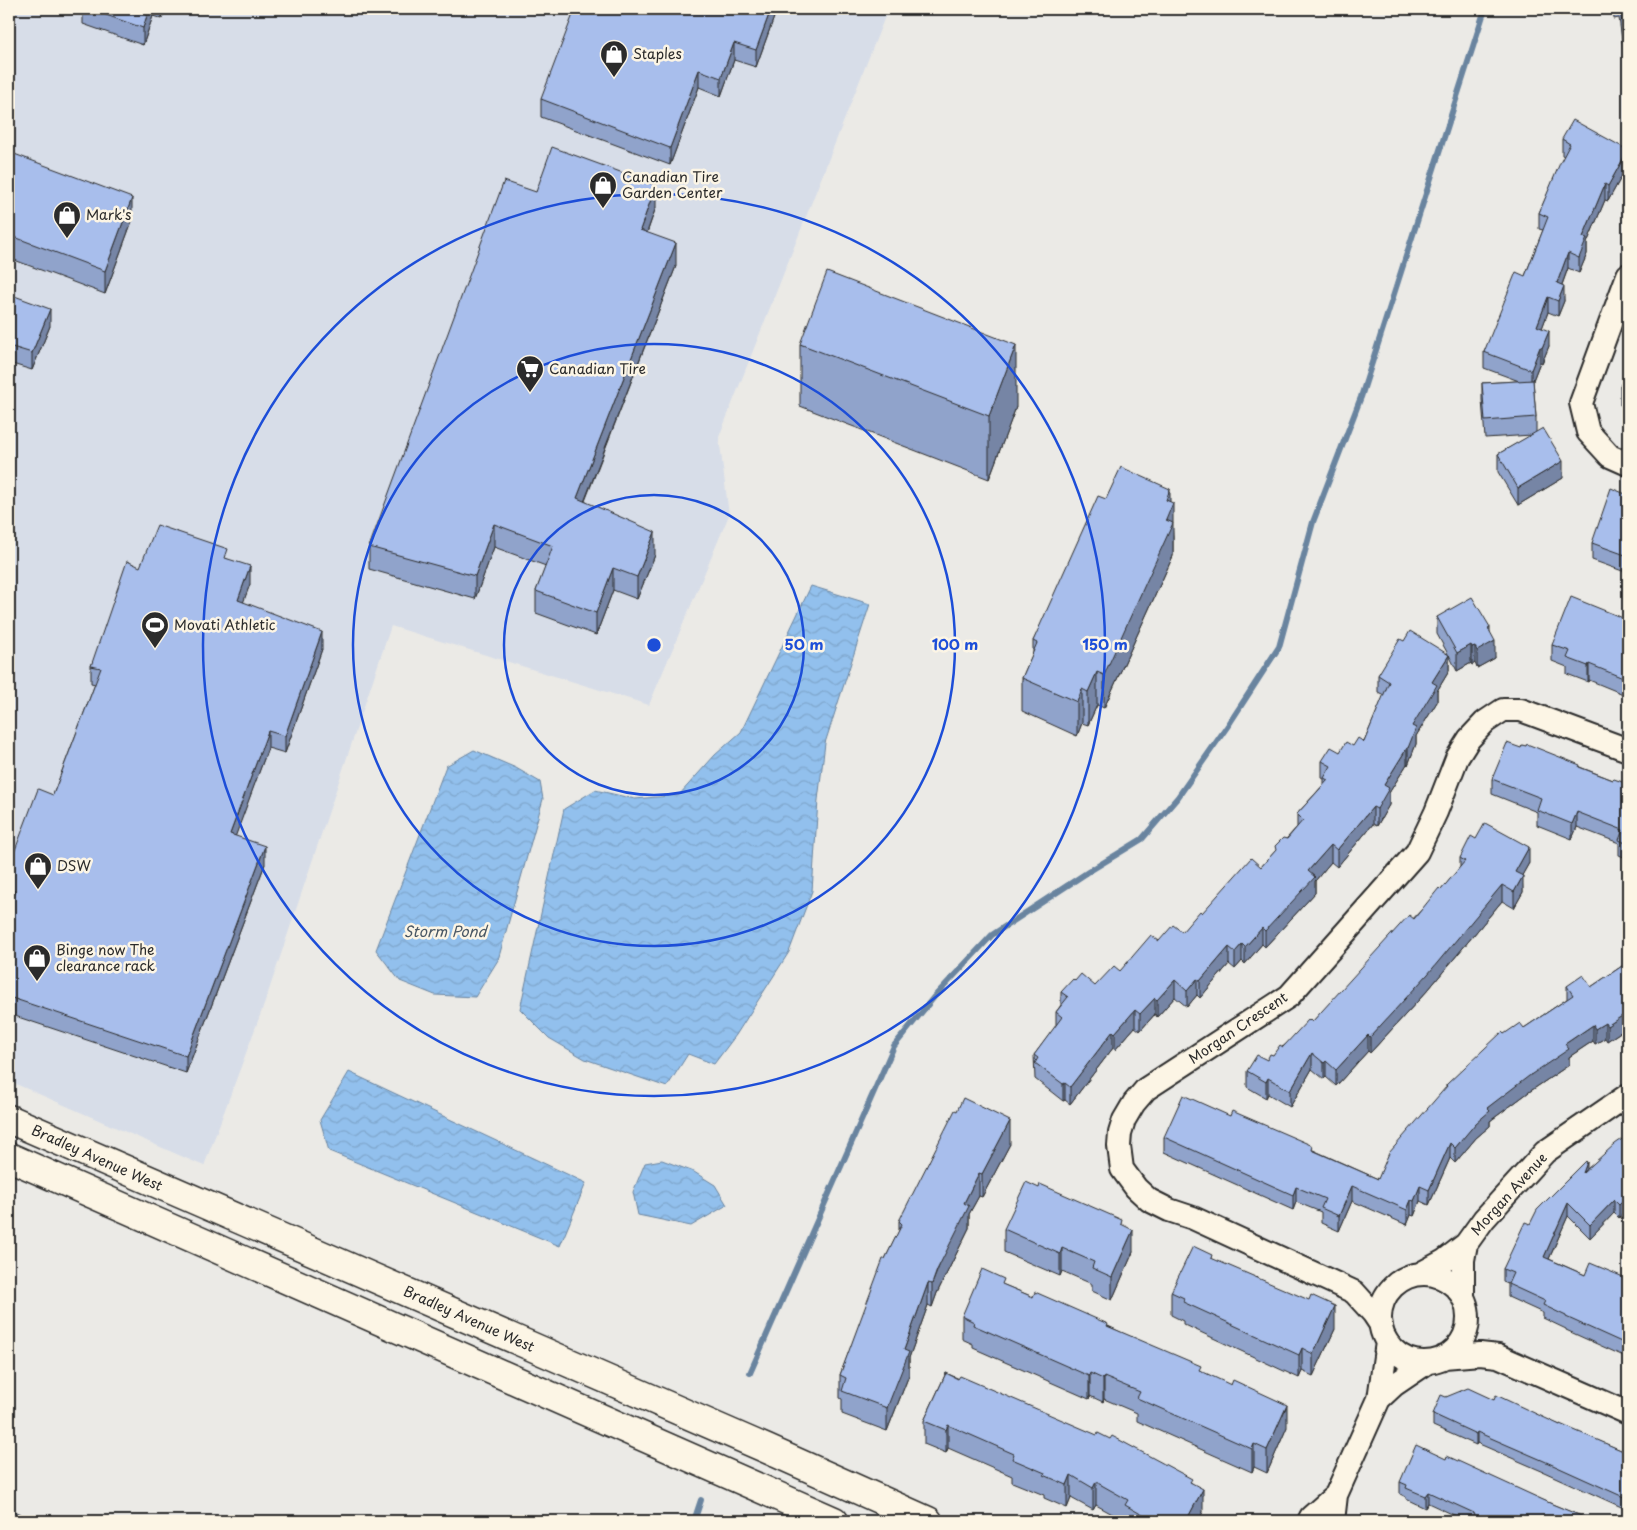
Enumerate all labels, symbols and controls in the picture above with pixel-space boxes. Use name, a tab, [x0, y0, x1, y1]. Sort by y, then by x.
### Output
shop icon: Staples	[599, 39, 629, 78]
place label: Staples	[633, 43, 682, 64]
place label: Canadian Tire Garden Center	[622, 166, 723, 203]
shop icon: Canadian Tire Garden Center	[588, 170, 618, 209]
shop icon: Mark's	[52, 200, 82, 239]
place label: Mark's	[86, 204, 131, 225]
supermarket icon: Canadian Tire	[515, 354, 545, 393]
place label: Canadian Tire	[549, 358, 646, 379]
sports icon: Movati Athletic	[140, 610, 170, 649]
place label: Movati Athletic	[174, 614, 276, 635]
text: 50 m	[785, 632, 823, 655]
text: 100 m	[932, 632, 978, 655]
text: 150 m	[1082, 632, 1128, 655]
centre of rings	[645, 636, 663, 654]
shop icon: DSW	[23, 851, 53, 890]
place label: DSW	[57, 855, 92, 876]
water label: Storm Pond	[404, 919, 489, 942]
place label: Binge now The clearance rack	[56, 939, 156, 976]
shop icon: Binge now The clearance rack	[22, 943, 52, 982]
street label: Morgan Crescent	[1184, 986, 1292, 1069]
street label: Bradley Avenue West	[28, 1119, 167, 1196]
street label: Morgan Avenue	[1466, 1148, 1552, 1240]
street label: Bradley Avenue West	[400, 1280, 539, 1357]

